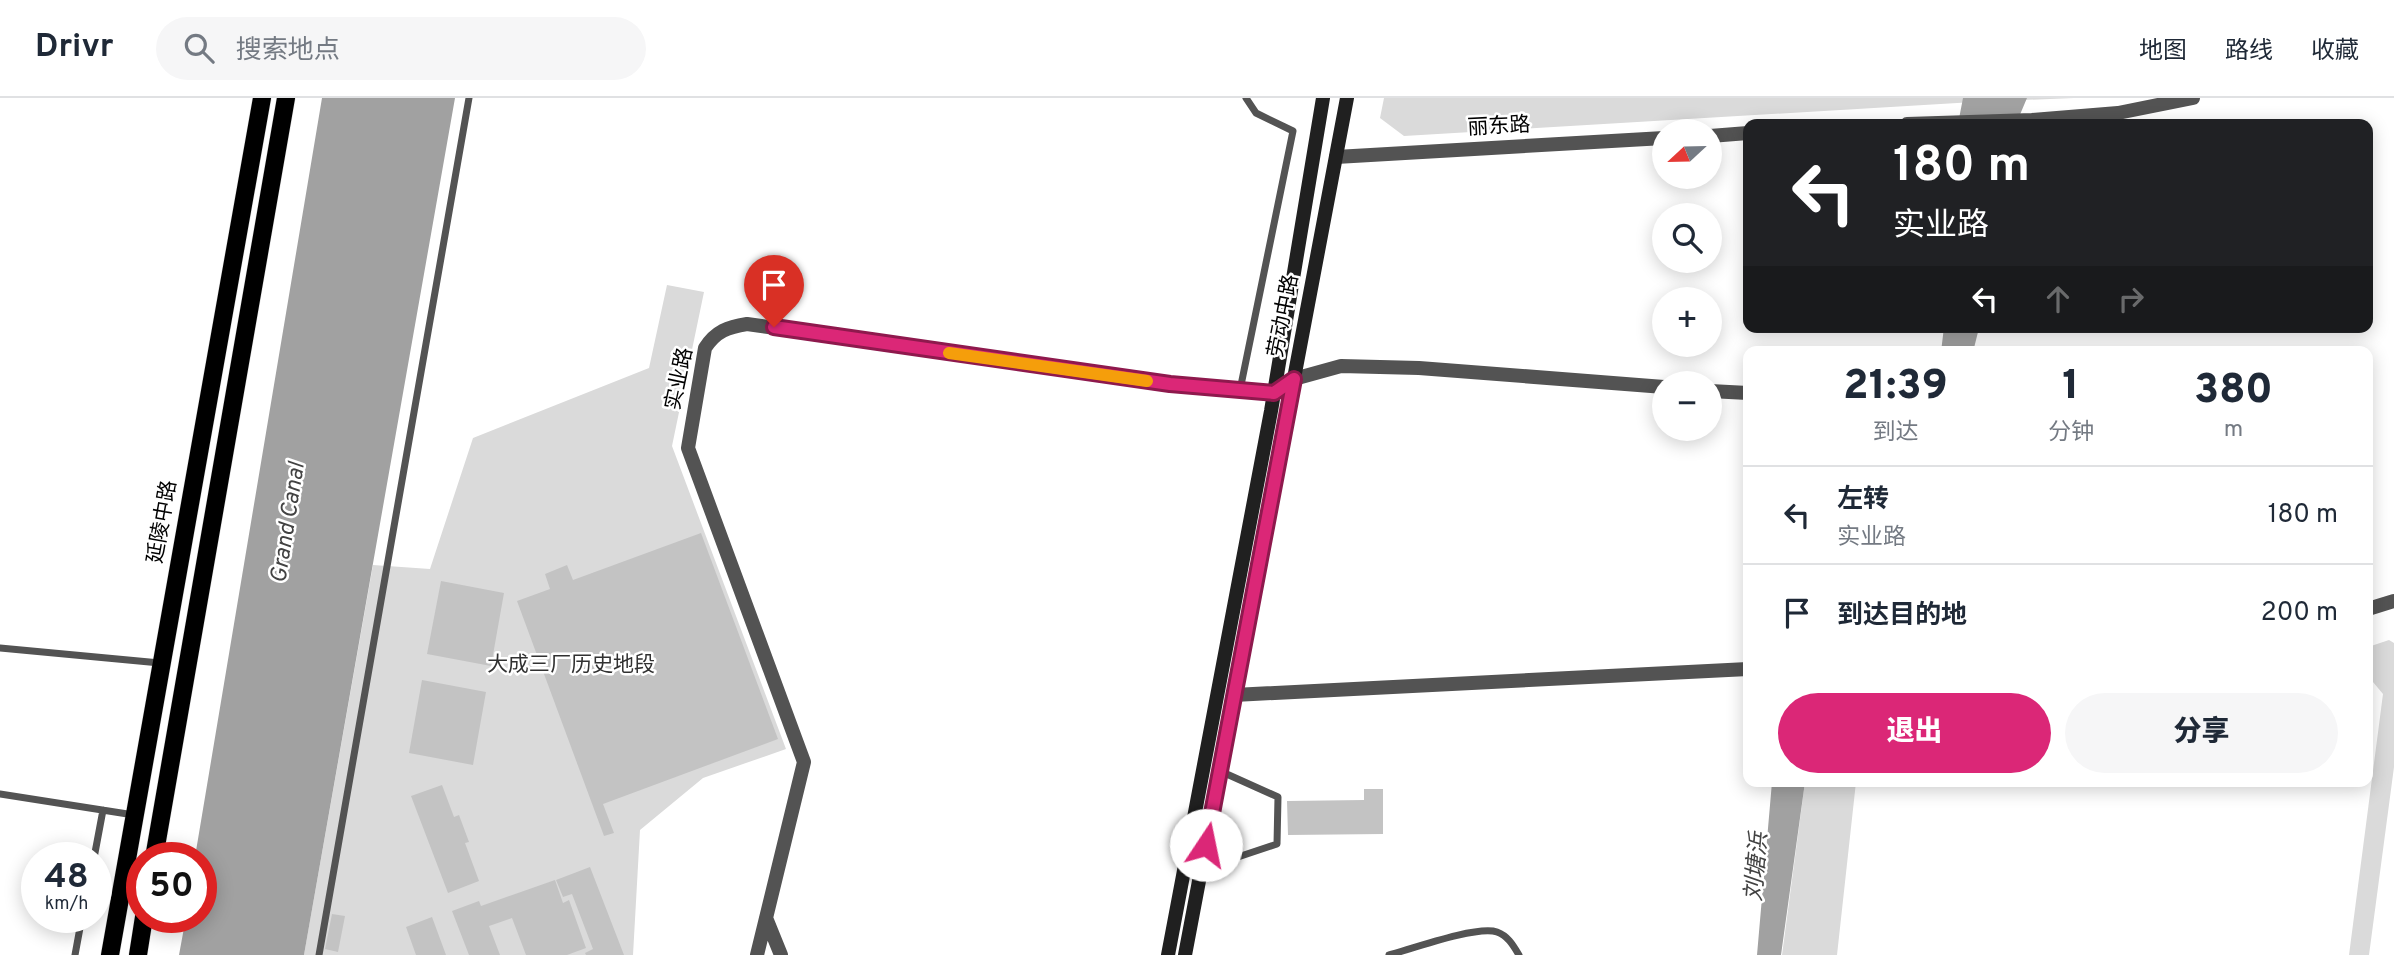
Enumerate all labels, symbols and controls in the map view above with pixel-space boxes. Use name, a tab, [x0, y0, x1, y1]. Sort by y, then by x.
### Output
search box	[156, 17, 646, 80]
text: Drivr	[35, 27, 114, 69]
icon: search	[180, 29, 218, 67]
text: 搜索地点	[236, 35, 340, 68]
text: 地图	[2139, 37, 2187, 67]
text: 路线	[2225, 37, 2273, 67]
text: 收藏	[2311, 37, 2359, 67]
street label: 丽东路	[1467, 112, 1531, 142]
north arrow	[1652, 119, 1722, 189]
map controls	[1652, 119, 1722, 441]
text: 180 m	[1893, 137, 2030, 199]
icon: left	[1778, 147, 1869, 238]
button: search	[1652, 203, 1722, 273]
text: 实业路	[1893, 207, 1989, 247]
pin	[744, 255, 804, 327]
icon: arrive	[755, 266, 793, 304]
street label: 劳动中路	[1263, 272, 1305, 360]
icon: left	[1966, 280, 2004, 318]
icon: ahead	[2039, 280, 2077, 318]
icon: right	[2112, 280, 2150, 318]
button: +	[1652, 287, 1722, 357]
street label: 实业路	[660, 345, 700, 413]
text: 21:39	[1843, 361, 1948, 414]
text: 1	[2062, 361, 2079, 414]
text: 380	[2194, 365, 2273, 418]
button: −	[1652, 371, 1722, 441]
text: m	[2224, 416, 2243, 445]
text: 到达	[1872, 419, 1918, 448]
text: 分钟	[2048, 419, 2094, 448]
water label: Grand Canal	[265, 459, 313, 586]
street label: 延陵中路	[142, 478, 184, 566]
text: 左转	[1837, 484, 1889, 517]
icon: left	[1778, 496, 1816, 534]
text: 180 m	[2268, 499, 2338, 532]
text: 实业路	[1837, 524, 1906, 553]
icon: arrive	[1778, 594, 1816, 632]
text: 200 m	[2261, 597, 2338, 630]
text: 到达目的地	[1837, 600, 1967, 633]
park label: 大成三厂历史地段	[487, 652, 655, 679]
button: 退出	[1778, 693, 2051, 773]
button: 分享	[2065, 693, 2338, 773]
position arrow	[1169, 808, 1243, 882]
water label: 刘塘浜	[1741, 829, 1776, 903]
speed limit sign: 50	[126, 842, 217, 933]
text: 48	[44, 856, 89, 900]
text: km/h	[45, 893, 88, 916]

